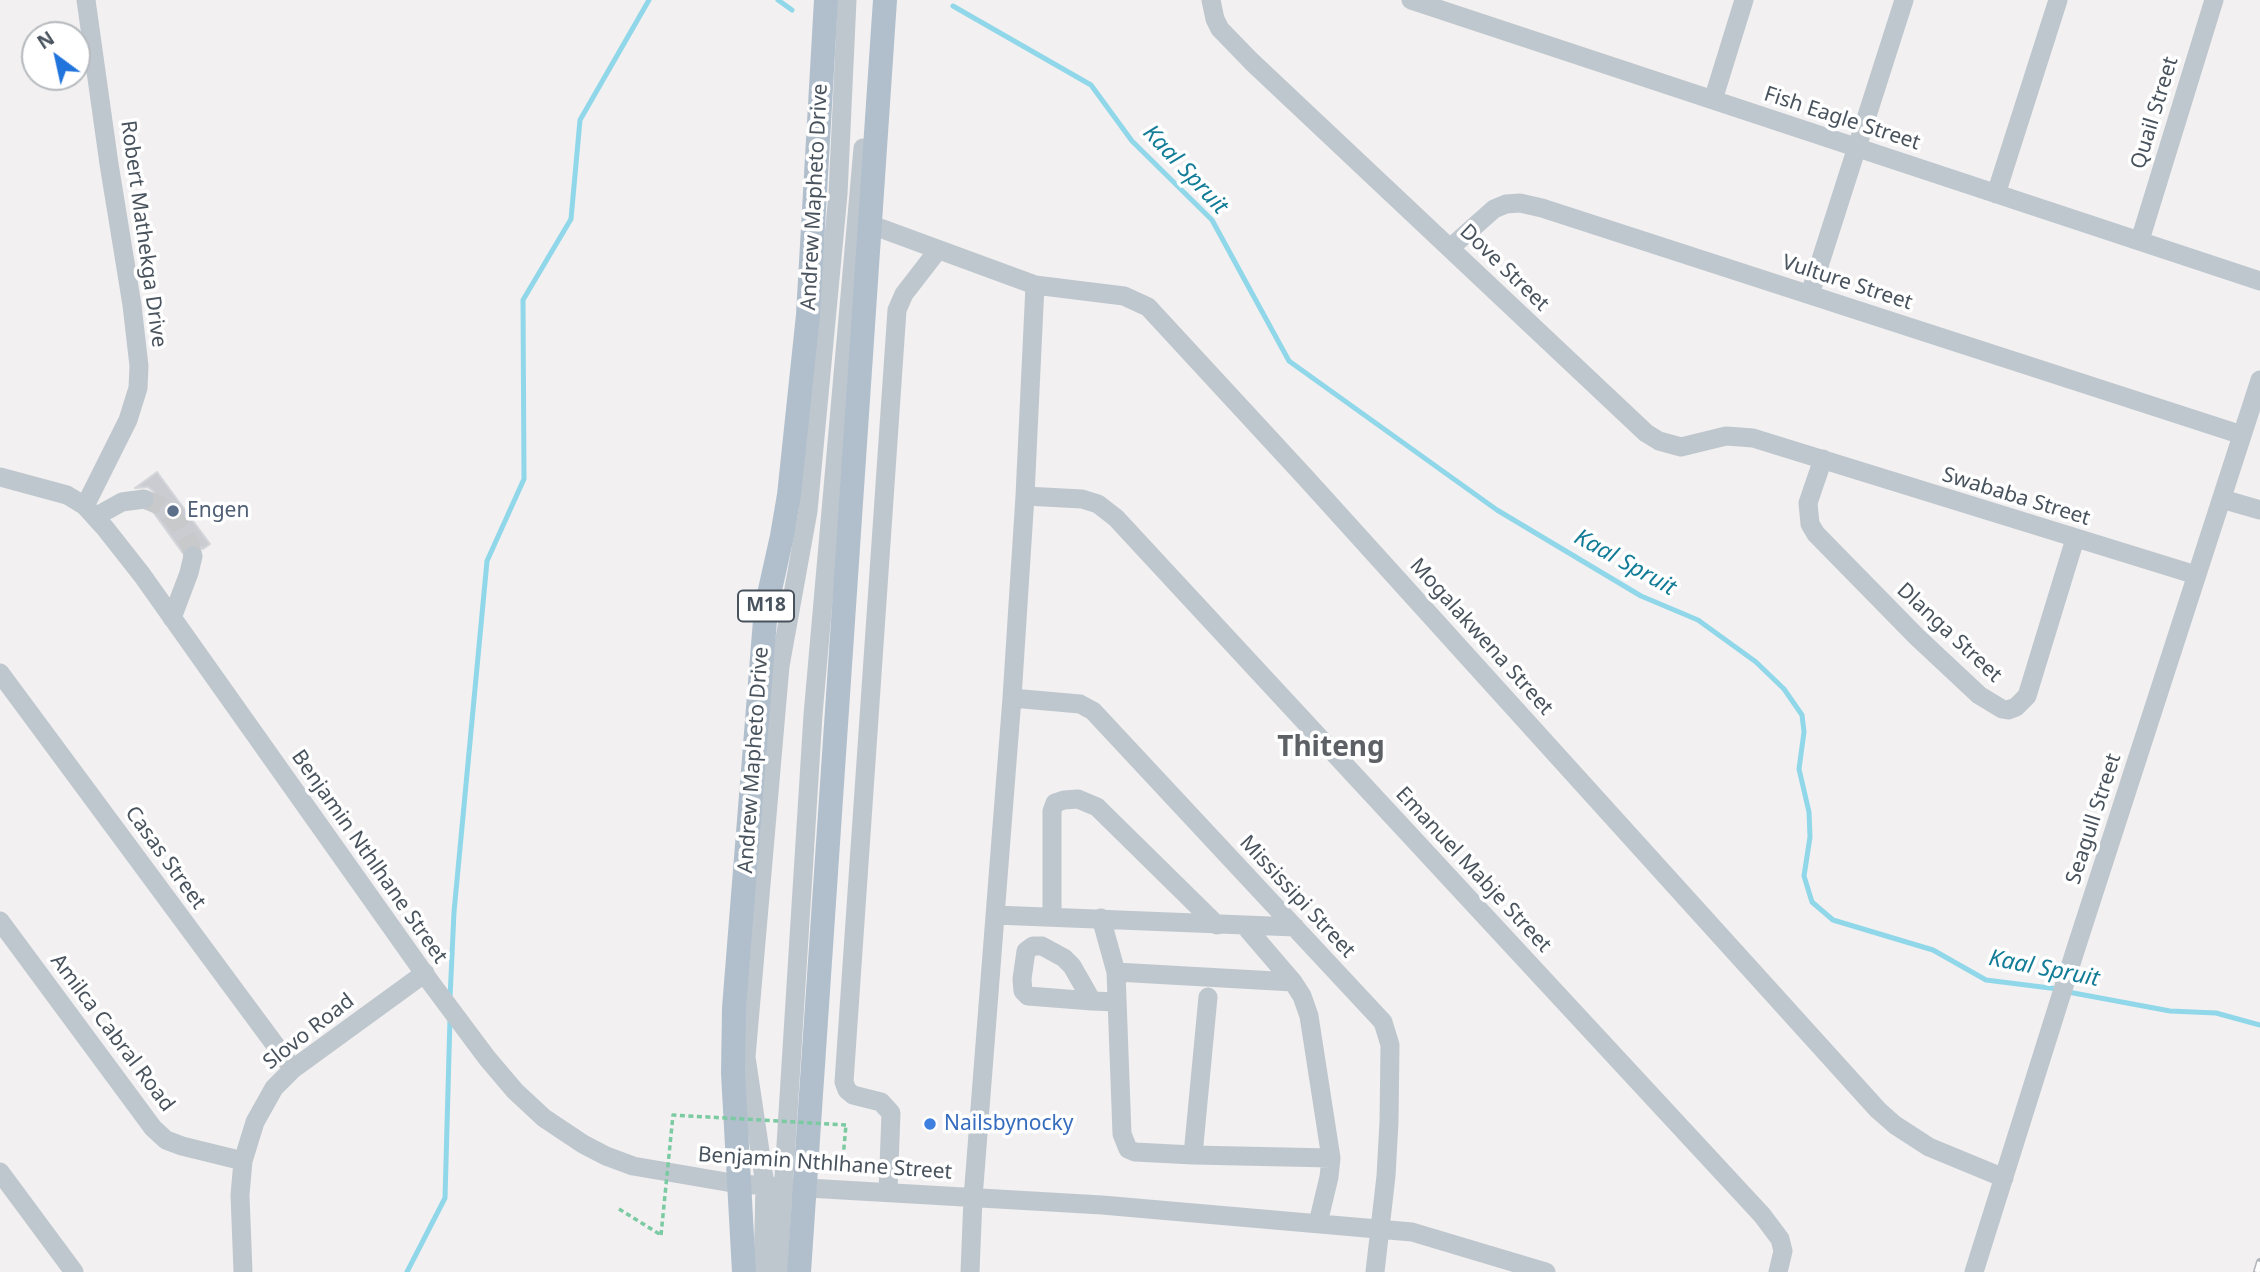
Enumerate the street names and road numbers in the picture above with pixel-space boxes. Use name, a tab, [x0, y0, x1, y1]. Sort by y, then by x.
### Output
street label: Quail Street	[2126, 54, 2184, 172]
street label: Fish Eagle Street	[1761, 82, 1923, 156]
street label: Andrew Mapheto Drive	[796, 83, 834, 311]
street label: Robert Mathekga Drive	[115, 119, 171, 349]
street label: Dove Street	[1454, 219, 1554, 317]
street label: Vulture Street	[1779, 250, 1915, 316]
street label: Swababa Street	[1939, 463, 2093, 531]
street label: Mogalakwena Street	[1404, 553, 1558, 721]
street label: Dlanga Street	[1891, 578, 2007, 688]
road number: M18	[738, 590, 794, 622]
street label: Andrew Mapheto Drive	[734, 646, 774, 874]
street label: Benjamin Nthlhane Street	[286, 745, 452, 969]
street label: Seagull Street	[2061, 750, 2127, 888]
street label: Emanuel Mabje Street	[1390, 782, 1556, 958]
street label: Casas Street	[119, 802, 211, 914]
street label: Mississipi Street	[1234, 831, 1360, 963]
street label: Amilca Cabral Road	[45, 949, 179, 1117]
street label: Slovo Road	[258, 989, 360, 1075]
street label: Benjamin Nthlhane Street	[697, 1143, 953, 1185]

